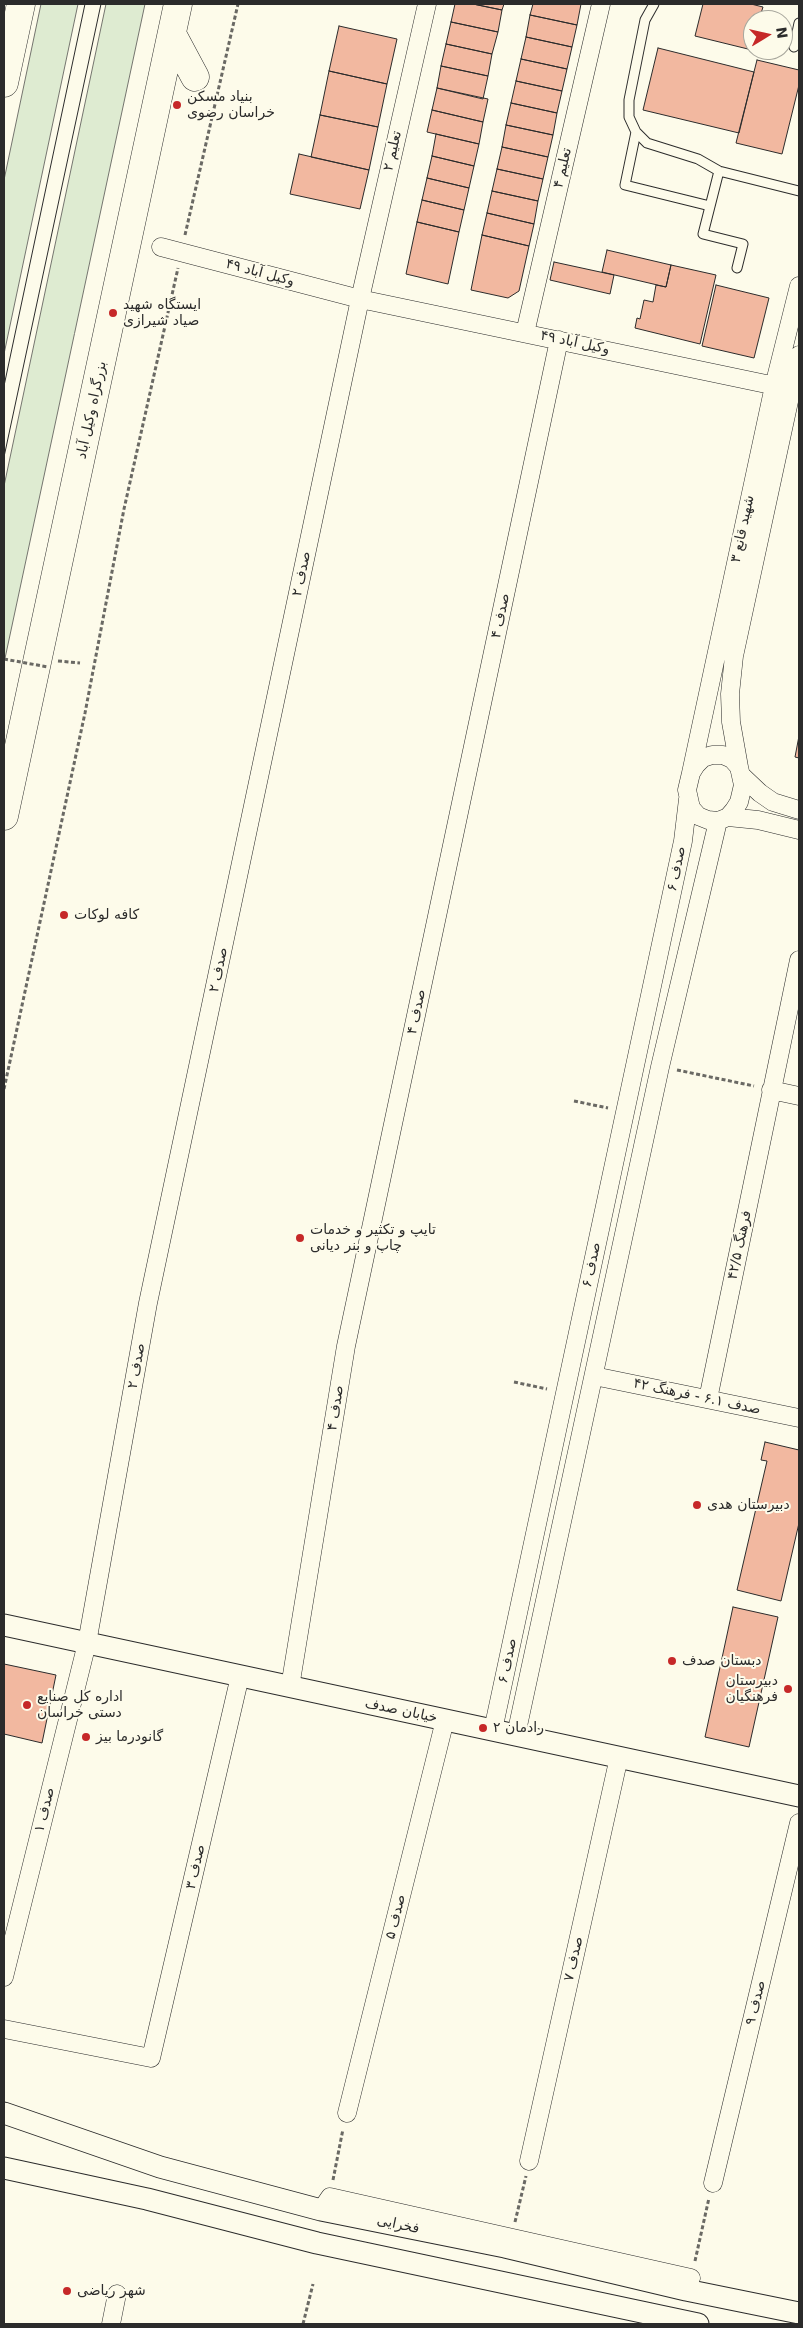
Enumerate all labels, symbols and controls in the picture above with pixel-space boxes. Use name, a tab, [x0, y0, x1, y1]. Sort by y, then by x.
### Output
north arrow	[743, 10, 793, 60]
text: N	[773, 26, 791, 40]
place label: بنیاد مسکن خراسان رضوی	[187, 89, 275, 121]
marker: بنیاد مسکن خراسان رضوی	[171, 99, 183, 111]
street label: تعلیم ۲	[380, 129, 406, 173]
street label: تعلیم ۴	[550, 146, 576, 190]
street label: ۴۹ وکیل آباد	[224, 256, 296, 290]
place label: ایستگاه شهید صیاد شیرازی	[123, 297, 201, 330]
marker: ایستگاه شهید صیاد شیرازی	[107, 307, 119, 319]
street label: وکیل آباد ۴۹	[539, 327, 611, 359]
street label: بزرگراه وکیل آباد	[73, 360, 111, 460]
street label: شهید قانع ۳	[728, 494, 758, 564]
street label: صدف ۲	[289, 550, 315, 598]
street label: صدف ۴	[488, 592, 514, 640]
street label: صدف ۶	[664, 845, 690, 893]
place label: کافه لوکات	[74, 907, 139, 923]
marker: کافه لوکات	[58, 909, 70, 921]
street label: صدف ۲	[206, 946, 232, 994]
street label: صدف ۴	[404, 988, 430, 1036]
street label: فرهنگ ۴۲/۵	[724, 1209, 756, 1281]
place label: تایپ و تکثیر و خدمات چاپ و بنر دیانی	[310, 1222, 436, 1254]
marker: تایپ و تکثیر و خدمات چاپ و بنر دیانی	[294, 1232, 306, 1244]
street label: صدف ۶	[579, 1241, 605, 1289]
street label: صدف ۲	[125, 1342, 149, 1390]
street label: صدف ۶.۱ - فرهنگ ۴۲	[632, 1375, 762, 1419]
street label: صدف ۴	[324, 1384, 348, 1432]
place label: دبیرستان هدی	[707, 1497, 790, 1513]
marker: دبیرستان هدی	[691, 1499, 703, 1511]
street label: صدف ۶	[495, 1637, 521, 1685]
place label: دبستان صدف	[682, 1653, 762, 1669]
marker: دبستان صدف	[666, 1655, 678, 1667]
place label: دبیرستان فرهنگیان	[725, 1673, 778, 1705]
marker: دبیرستان فرهنگیان	[782, 1683, 794, 1695]
place label: اداره کل صنایع دستی خراسان	[37, 1689, 123, 1721]
street label: خیابان صدف	[363, 1695, 439, 1727]
marker: اداره کل صنایع دستی خراسان	[21, 1699, 33, 1711]
place label: رادمان ۲	[493, 1720, 544, 1736]
marker: رادمان ۲	[477, 1722, 489, 1734]
place label: گانودرما بیز	[96, 1729, 163, 1745]
marker: گانودرما بیز	[80, 1731, 92, 1743]
street label: صدف ۱	[31, 1786, 59, 1834]
street label: صدف ۳	[183, 1843, 209, 1891]
street label: صدف ۵	[382, 1893, 410, 1941]
street label: صدف ۷	[561, 1935, 587, 1983]
street label: صدف ۹	[742, 1979, 770, 2027]
street label: فخرایی	[375, 2212, 421, 2238]
place label: شهر ریاضی	[77, 2283, 146, 2299]
marker: شهر ریاضی	[61, 2285, 73, 2297]

